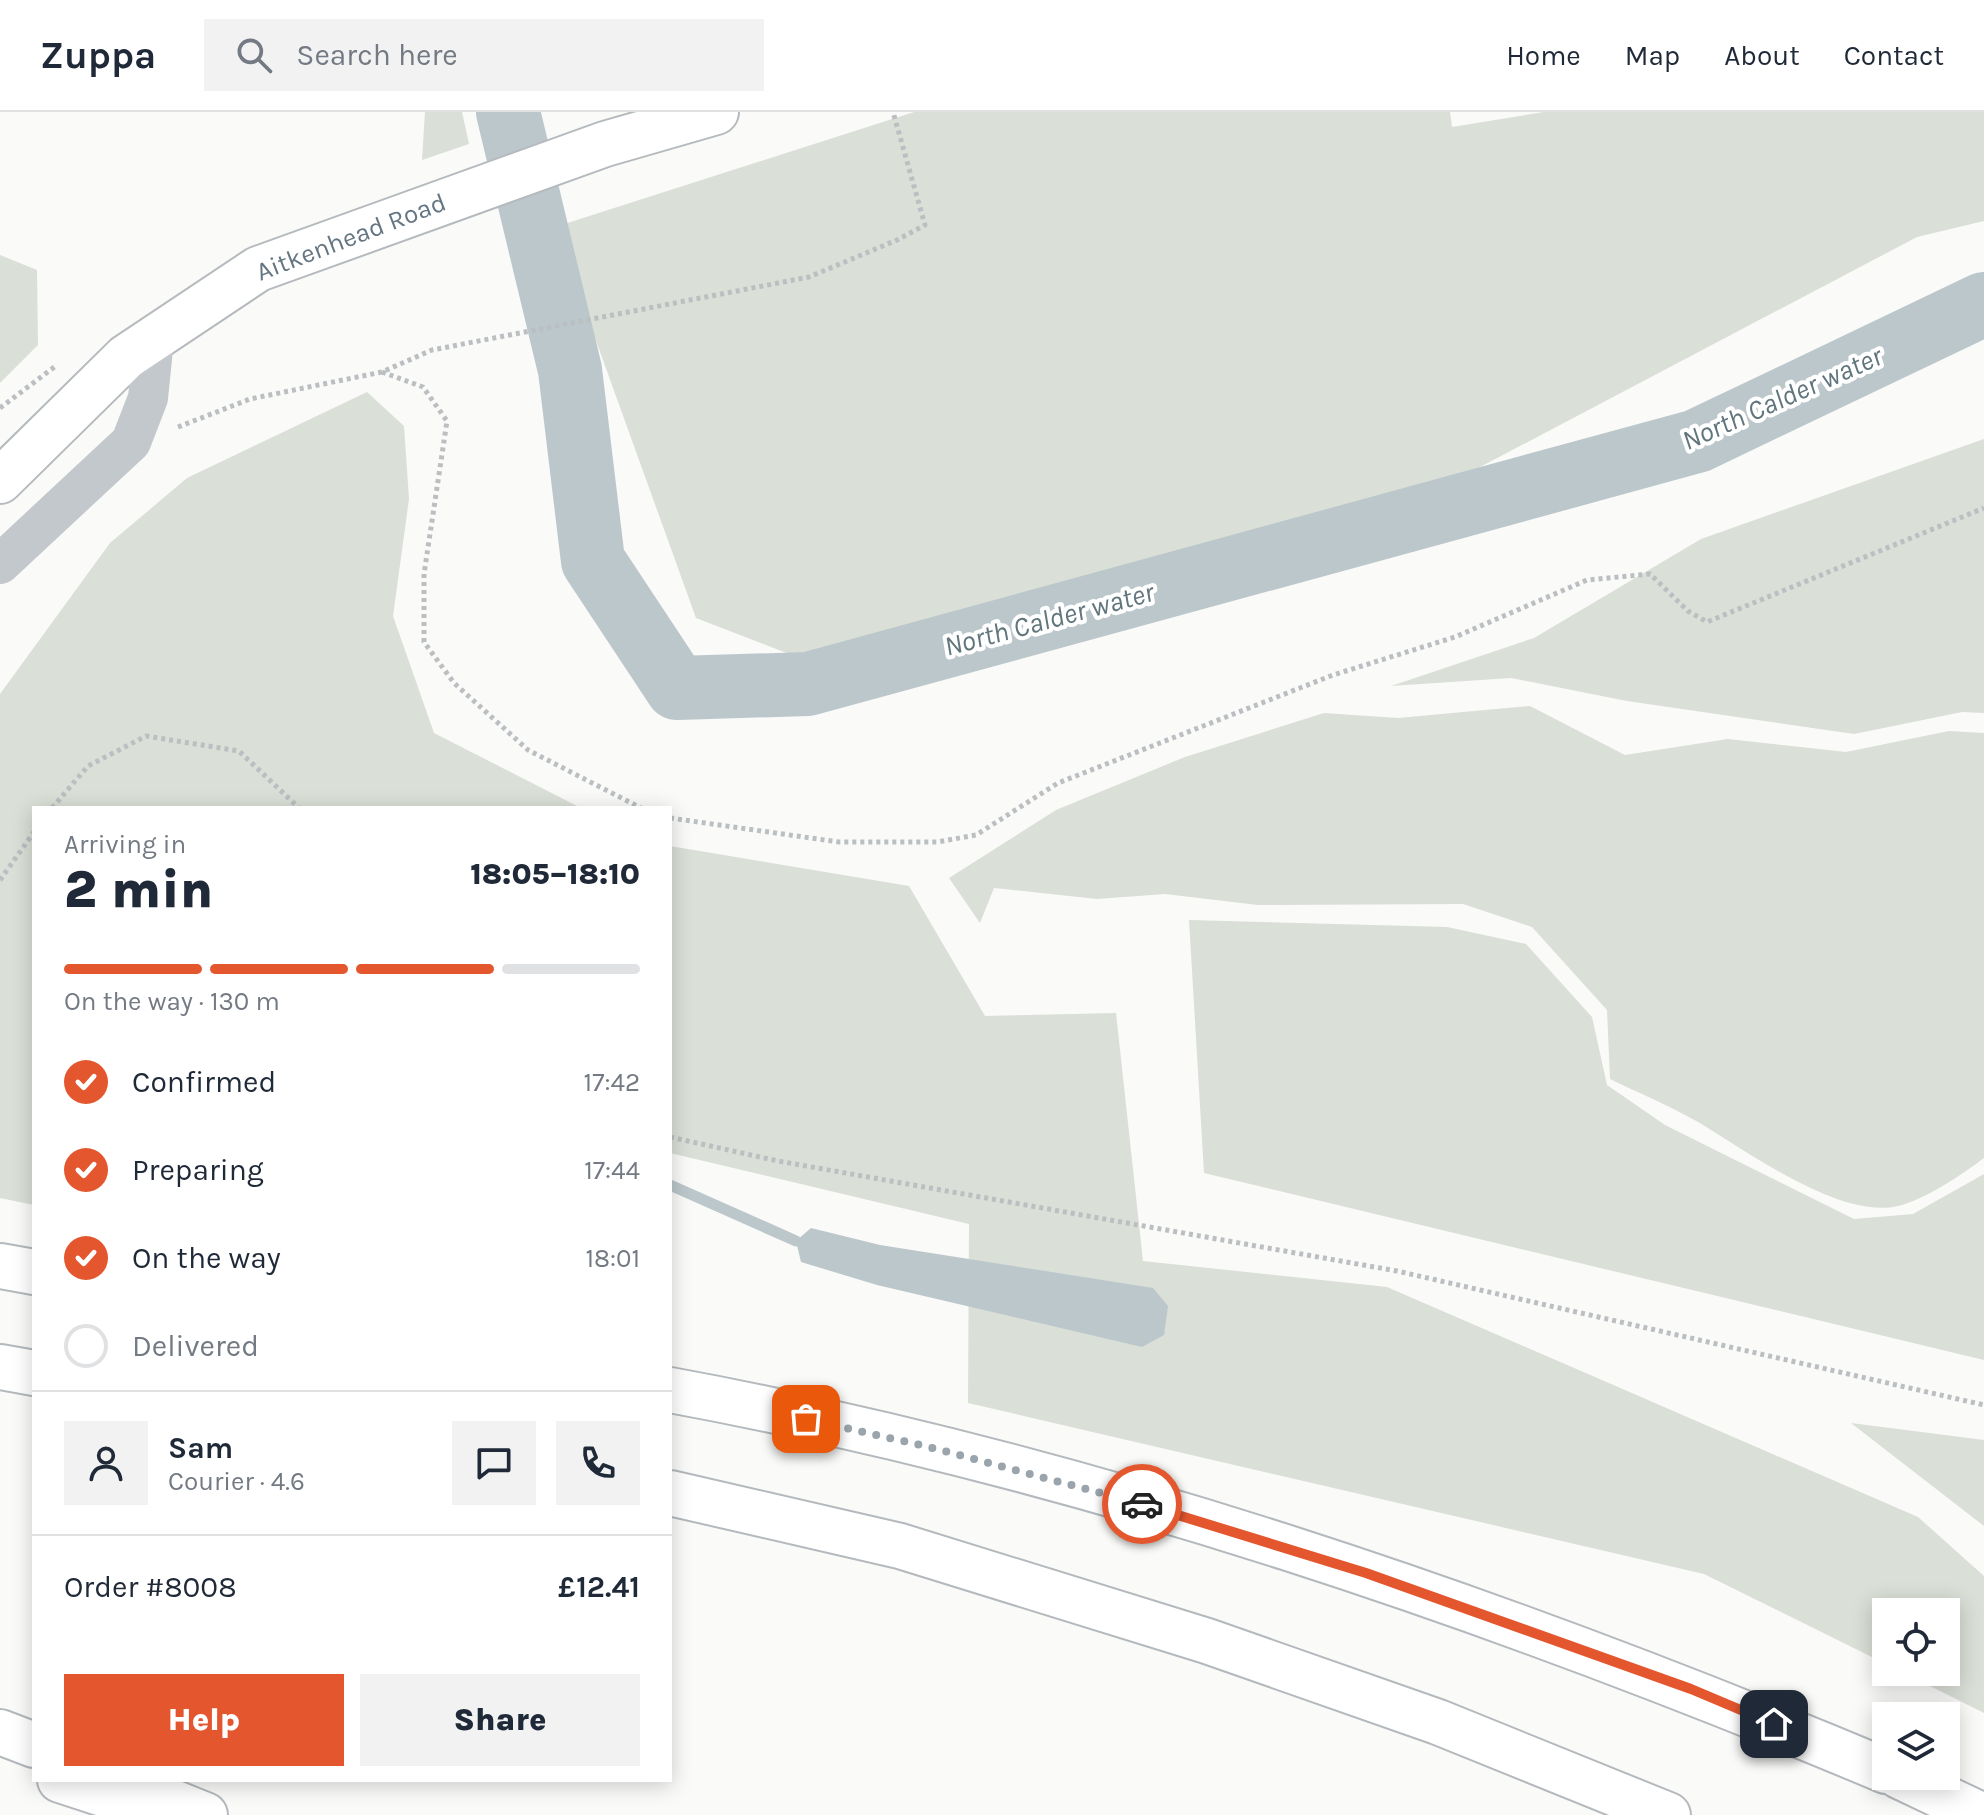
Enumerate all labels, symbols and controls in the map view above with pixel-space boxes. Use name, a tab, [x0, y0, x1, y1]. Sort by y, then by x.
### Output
search box	[204, 19, 764, 91]
text: Zuppa	[40, 33, 156, 78]
icon: search	[232, 33, 276, 77]
text: Search here	[296, 37, 458, 73]
text: Home	[1506, 39, 1581, 72]
text: Map	[1625, 39, 1680, 72]
text: About	[1724, 39, 1800, 72]
text: Contact	[1844, 39, 1944, 72]
street label: Aitkenhead Road	[252, 187, 450, 287]
water label: North Calder water	[1677, 338, 1889, 457]
water label: North Calder water	[940, 575, 1159, 663]
text: Arriving in	[64, 829, 186, 860]
text: 18:05–18:10	[470, 856, 640, 892]
text: 2 min	[64, 859, 213, 920]
text: On the way · 130 m	[64, 986, 280, 1017]
icon: check	[64, 1060, 108, 1104]
text: Confirmed	[132, 1064, 276, 1100]
text: 17:42	[584, 1067, 640, 1098]
icon: check	[64, 1148, 108, 1192]
text: Preparing	[132, 1152, 264, 1188]
text: 17:44	[584, 1155, 640, 1186]
icon: check	[64, 1236, 108, 1280]
text: On the way	[132, 1240, 281, 1276]
text: 18:01	[585, 1243, 640, 1274]
text: Delivered	[132, 1328, 259, 1364]
pin	[772, 1385, 840, 1453]
icon: bag	[784, 1397, 828, 1441]
button: person	[64, 1421, 148, 1505]
button: chat	[452, 1421, 536, 1505]
button: phone	[556, 1421, 640, 1505]
text: Sam	[168, 1430, 233, 1466]
courier	[1102, 1464, 1182, 1544]
text: Courier · 4.6	[168, 1466, 305, 1497]
icon: car	[1120, 1482, 1164, 1526]
text: Order #8008	[64, 1569, 237, 1605]
text: £12.41	[558, 1569, 640, 1605]
map controls	[1872, 1598, 1960, 1790]
button: locate	[1872, 1598, 1960, 1686]
button: Help	[64, 1674, 344, 1766]
button: Share	[360, 1674, 640, 1766]
pin	[1740, 1690, 1808, 1758]
icon: home	[1752, 1702, 1796, 1746]
button: layers	[1872, 1702, 1960, 1790]

